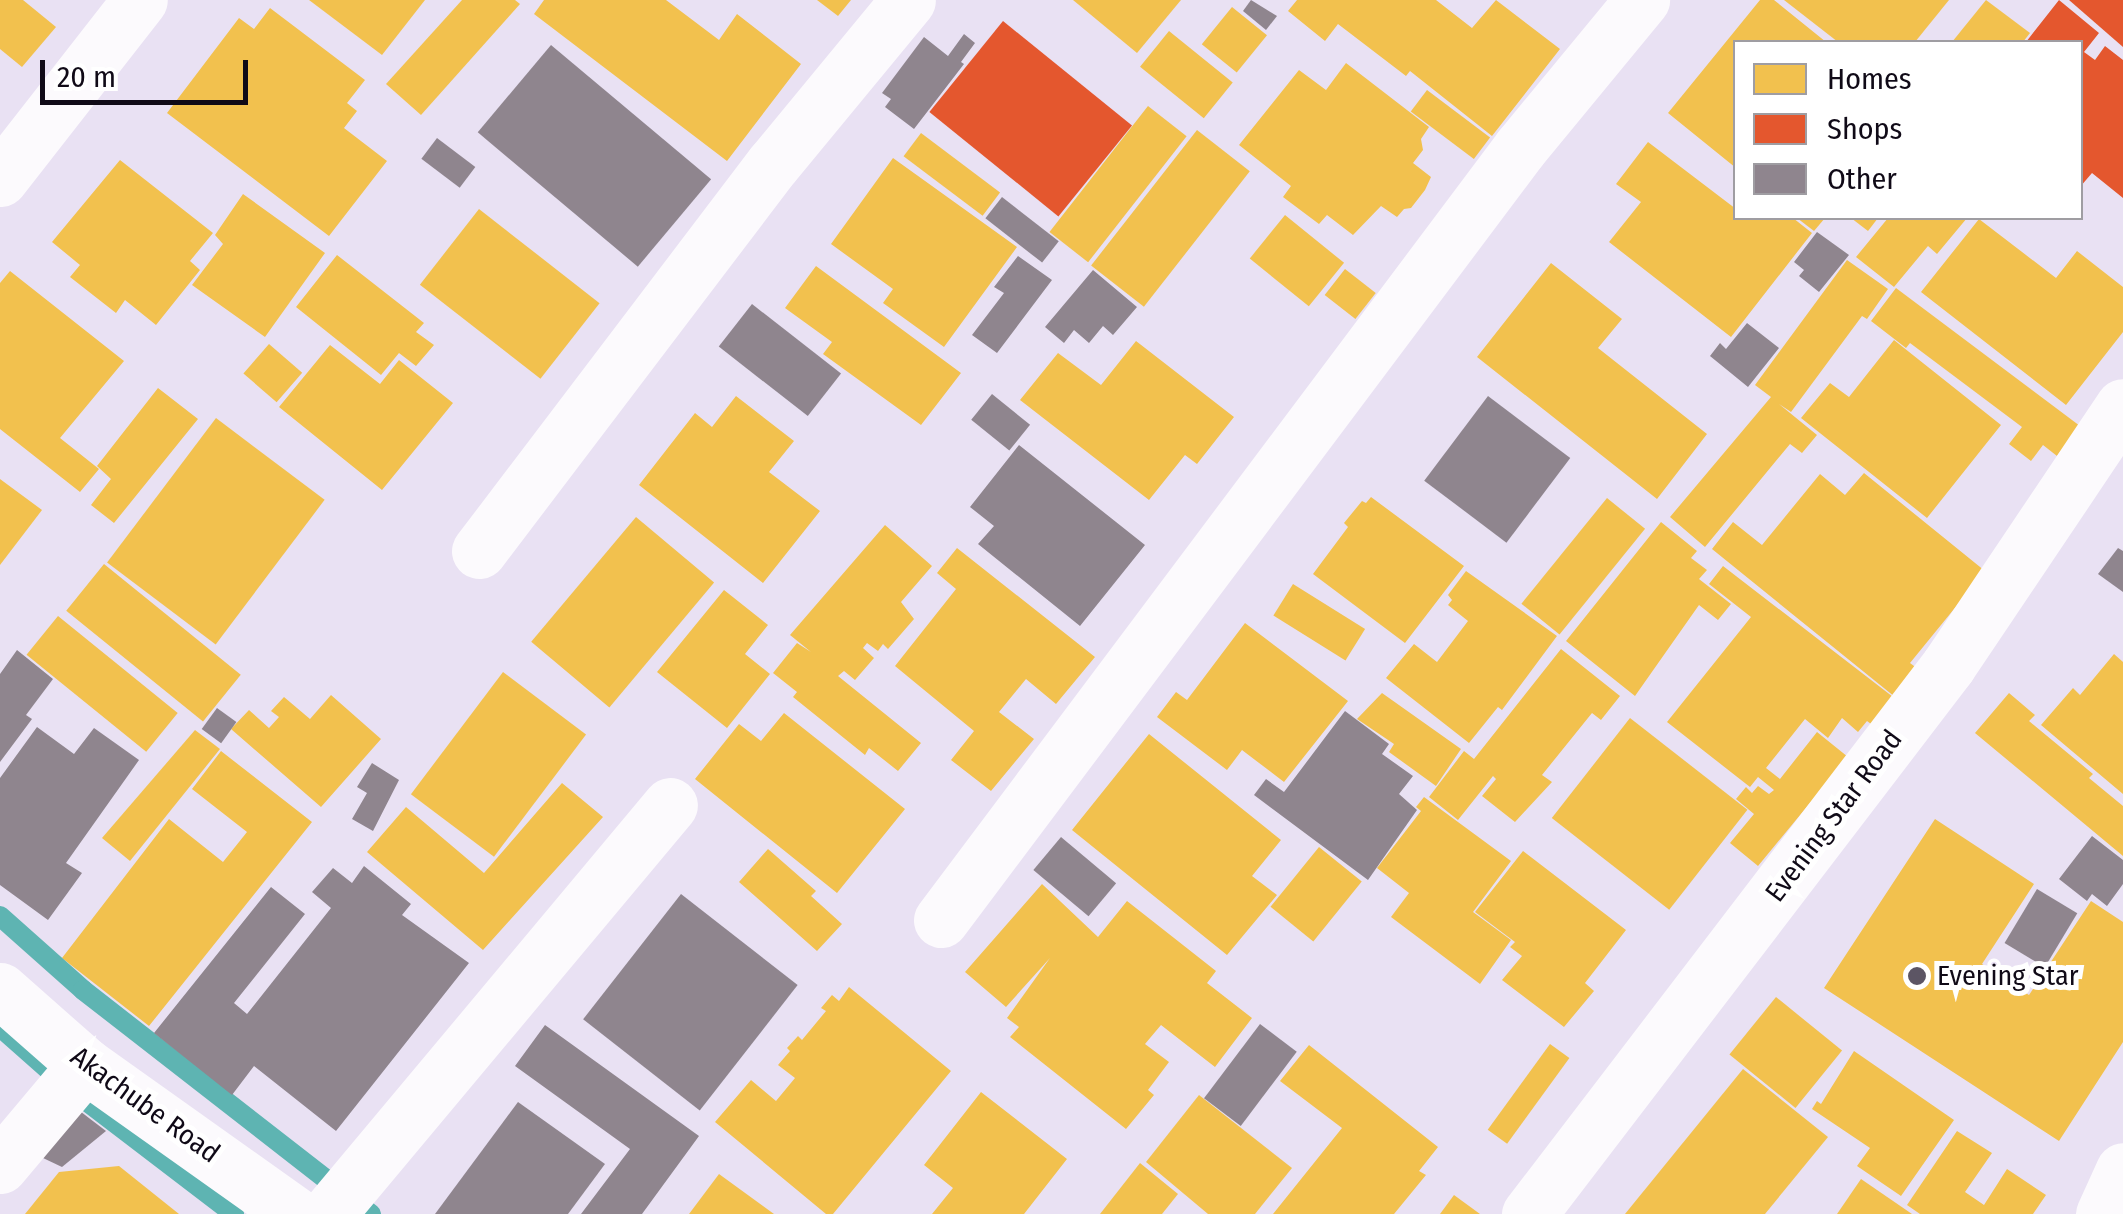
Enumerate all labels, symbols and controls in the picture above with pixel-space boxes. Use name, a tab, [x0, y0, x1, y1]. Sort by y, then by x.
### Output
scale bar	[45, 40, 252, 102]
legend	[1733, 40, 2083, 220]
text: 20 m	[57, 59, 116, 95]
text: Homes	[1827, 61, 1912, 97]
text: Shops	[1827, 111, 1902, 147]
text: Other	[1827, 161, 1897, 197]
street label: Evening Star Road	[1759, 724, 1909, 908]
place label: Evening Star	[1937, 959, 2078, 993]
marker: Evening Star	[1906, 965, 1928, 987]
street label: Akachube Road	[64, 1040, 226, 1170]

